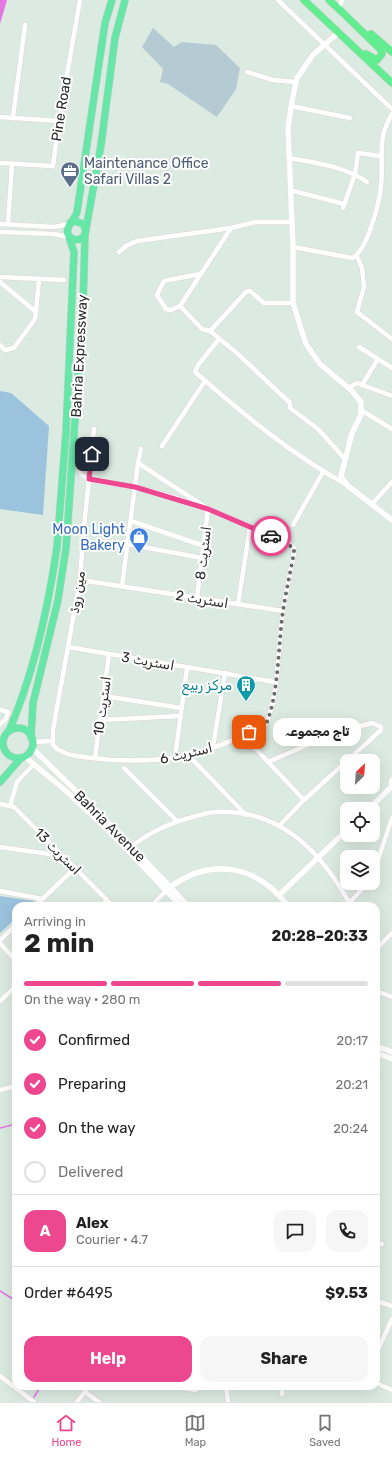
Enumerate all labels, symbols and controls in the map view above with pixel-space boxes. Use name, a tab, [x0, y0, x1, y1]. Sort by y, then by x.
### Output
street label: Pine Road	[48, 75, 75, 143]
place label: Maintenance Office Safari Villas 2	[84, 155, 209, 188]
office icon: Maintenance Office Safari Villas 2	[59, 160, 81, 188]
street label: Bahria Expressway	[68, 294, 91, 418]
pin	[75, 437, 109, 471]
icon: home	[81, 443, 103, 465]
courier	[251, 516, 291, 556]
place label: Moon Light Bakery	[52, 521, 126, 554]
street label: اسٹریٹ 8	[192, 525, 215, 581]
icon: car	[260, 525, 282, 547]
shop icon: Moon Light Bakery	[128, 526, 150, 554]
street label: مین روڈ	[66, 569, 89, 614]
street label: اسٹریٹ 2	[174, 587, 230, 612]
street label: اسٹریٹ 3	[120, 648, 176, 674]
building icon: مرکز ربیع	[235, 674, 257, 702]
street label: اسٹریٹ 10	[90, 675, 115, 737]
place label: مرکز ربیع	[182, 677, 232, 696]
pin	[232, 715, 266, 749]
callout: تاج مجموعہ	[273, 718, 361, 746]
icon: bag	[238, 721, 260, 743]
text: تاج مجموعہ	[284, 724, 350, 739]
street label: اسٹریٹ 6	[158, 739, 214, 768]
north arrow	[340, 754, 380, 794]
map controls	[340, 754, 380, 890]
street label: Bahria Avenue	[70, 787, 149, 866]
button: locate	[340, 802, 380, 842]
street label: اسٹریٹ 13	[31, 824, 85, 878]
button: layers	[340, 850, 380, 890]
text: Arriving in	[24, 914, 86, 929]
text: 20:28–20:33	[272, 927, 368, 945]
text: 2 min	[24, 928, 94, 959]
text: On the way · 280 m	[24, 992, 140, 1007]
icon: check	[24, 1029, 46, 1051]
text: Confirmed	[58, 1031, 130, 1049]
text: 20:17	[337, 1033, 368, 1048]
icon: check	[24, 1073, 46, 1095]
text: Preparing	[58, 1075, 126, 1093]
text: 20:21	[336, 1077, 368, 1092]
icon: check	[24, 1117, 46, 1139]
text: On the way	[58, 1119, 136, 1137]
text: 20:24	[333, 1121, 368, 1136]
text: Delivered	[58, 1163, 123, 1181]
button: chat	[274, 1210, 316, 1252]
button: phone	[326, 1210, 368, 1252]
text: Alex	[76, 1214, 109, 1232]
text: A	[40, 1222, 50, 1240]
text: Courier · 4.7	[76, 1232, 148, 1247]
text: Order #6495	[24, 1284, 113, 1302]
text: $9.53	[325, 1284, 368, 1302]
button: Help	[24, 1336, 192, 1382]
button: Share	[200, 1336, 368, 1382]
tab: Home	[51, 1412, 82, 1449]
tab: Map	[184, 1412, 206, 1449]
tab: Saved	[309, 1412, 341, 1449]

